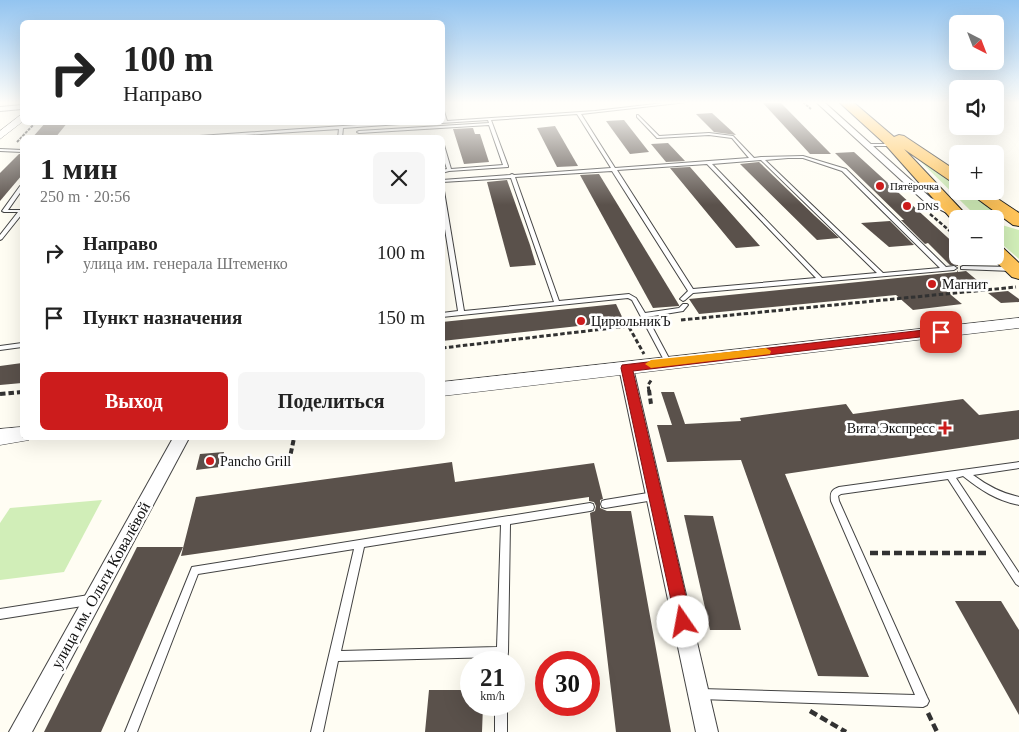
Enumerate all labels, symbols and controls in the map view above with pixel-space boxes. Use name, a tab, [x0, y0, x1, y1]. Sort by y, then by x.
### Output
north arrow	[949, 15, 1004, 70]
map controls	[949, 15, 1004, 265]
icon: right	[40, 40, 105, 105]
text: 100 m	[123, 40, 213, 79]
button: sound	[949, 80, 1004, 135]
text: Направо	[123, 81, 202, 106]
button: +	[949, 145, 1004, 200]
text: 1 мин	[40, 152, 118, 185]
button: close	[373, 152, 425, 204]
marker: Пятёрочка	[874, 180, 886, 192]
place label: Пятёрочка	[890, 180, 939, 192]
text: 250 m · 20:56	[40, 188, 130, 205]
marker: DNS	[901, 200, 913, 212]
place label: DNS	[917, 200, 939, 212]
button: −	[949, 210, 1004, 265]
text: Направо	[83, 233, 158, 254]
icon: right	[40, 239, 68, 267]
text: 100 m	[377, 242, 425, 263]
text: улица им. генерала Штеменко	[83, 255, 288, 272]
place label: Магнит	[942, 277, 988, 292]
marker: Магнит	[926, 278, 938, 290]
icon: arrive	[40, 304, 68, 332]
text: Пункт назначения	[83, 307, 242, 328]
text: 150 m	[377, 307, 425, 328]
pin	[920, 311, 962, 353]
place label: ЦирюльникЪ	[591, 314, 671, 329]
marker: ЦирюльникЪ	[575, 315, 587, 327]
icon: arrive	[927, 318, 955, 346]
button: Выход	[40, 372, 228, 430]
button: Поделиться	[238, 372, 425, 430]
place label: Вита Экспресс	[847, 421, 935, 436]
marker: Вита Экспресс	[939, 422, 951, 434]
place label: Pancho Grill	[220, 454, 291, 469]
marker: Pancho Grill	[204, 455, 216, 467]
street label: улица им. Ольги Ковалёвой	[47, 499, 154, 672]
position arrow	[656, 595, 708, 647]
speed limit sign: 30	[535, 651, 600, 716]
text: 21	[480, 664, 505, 691]
text: km/h	[480, 689, 505, 703]

